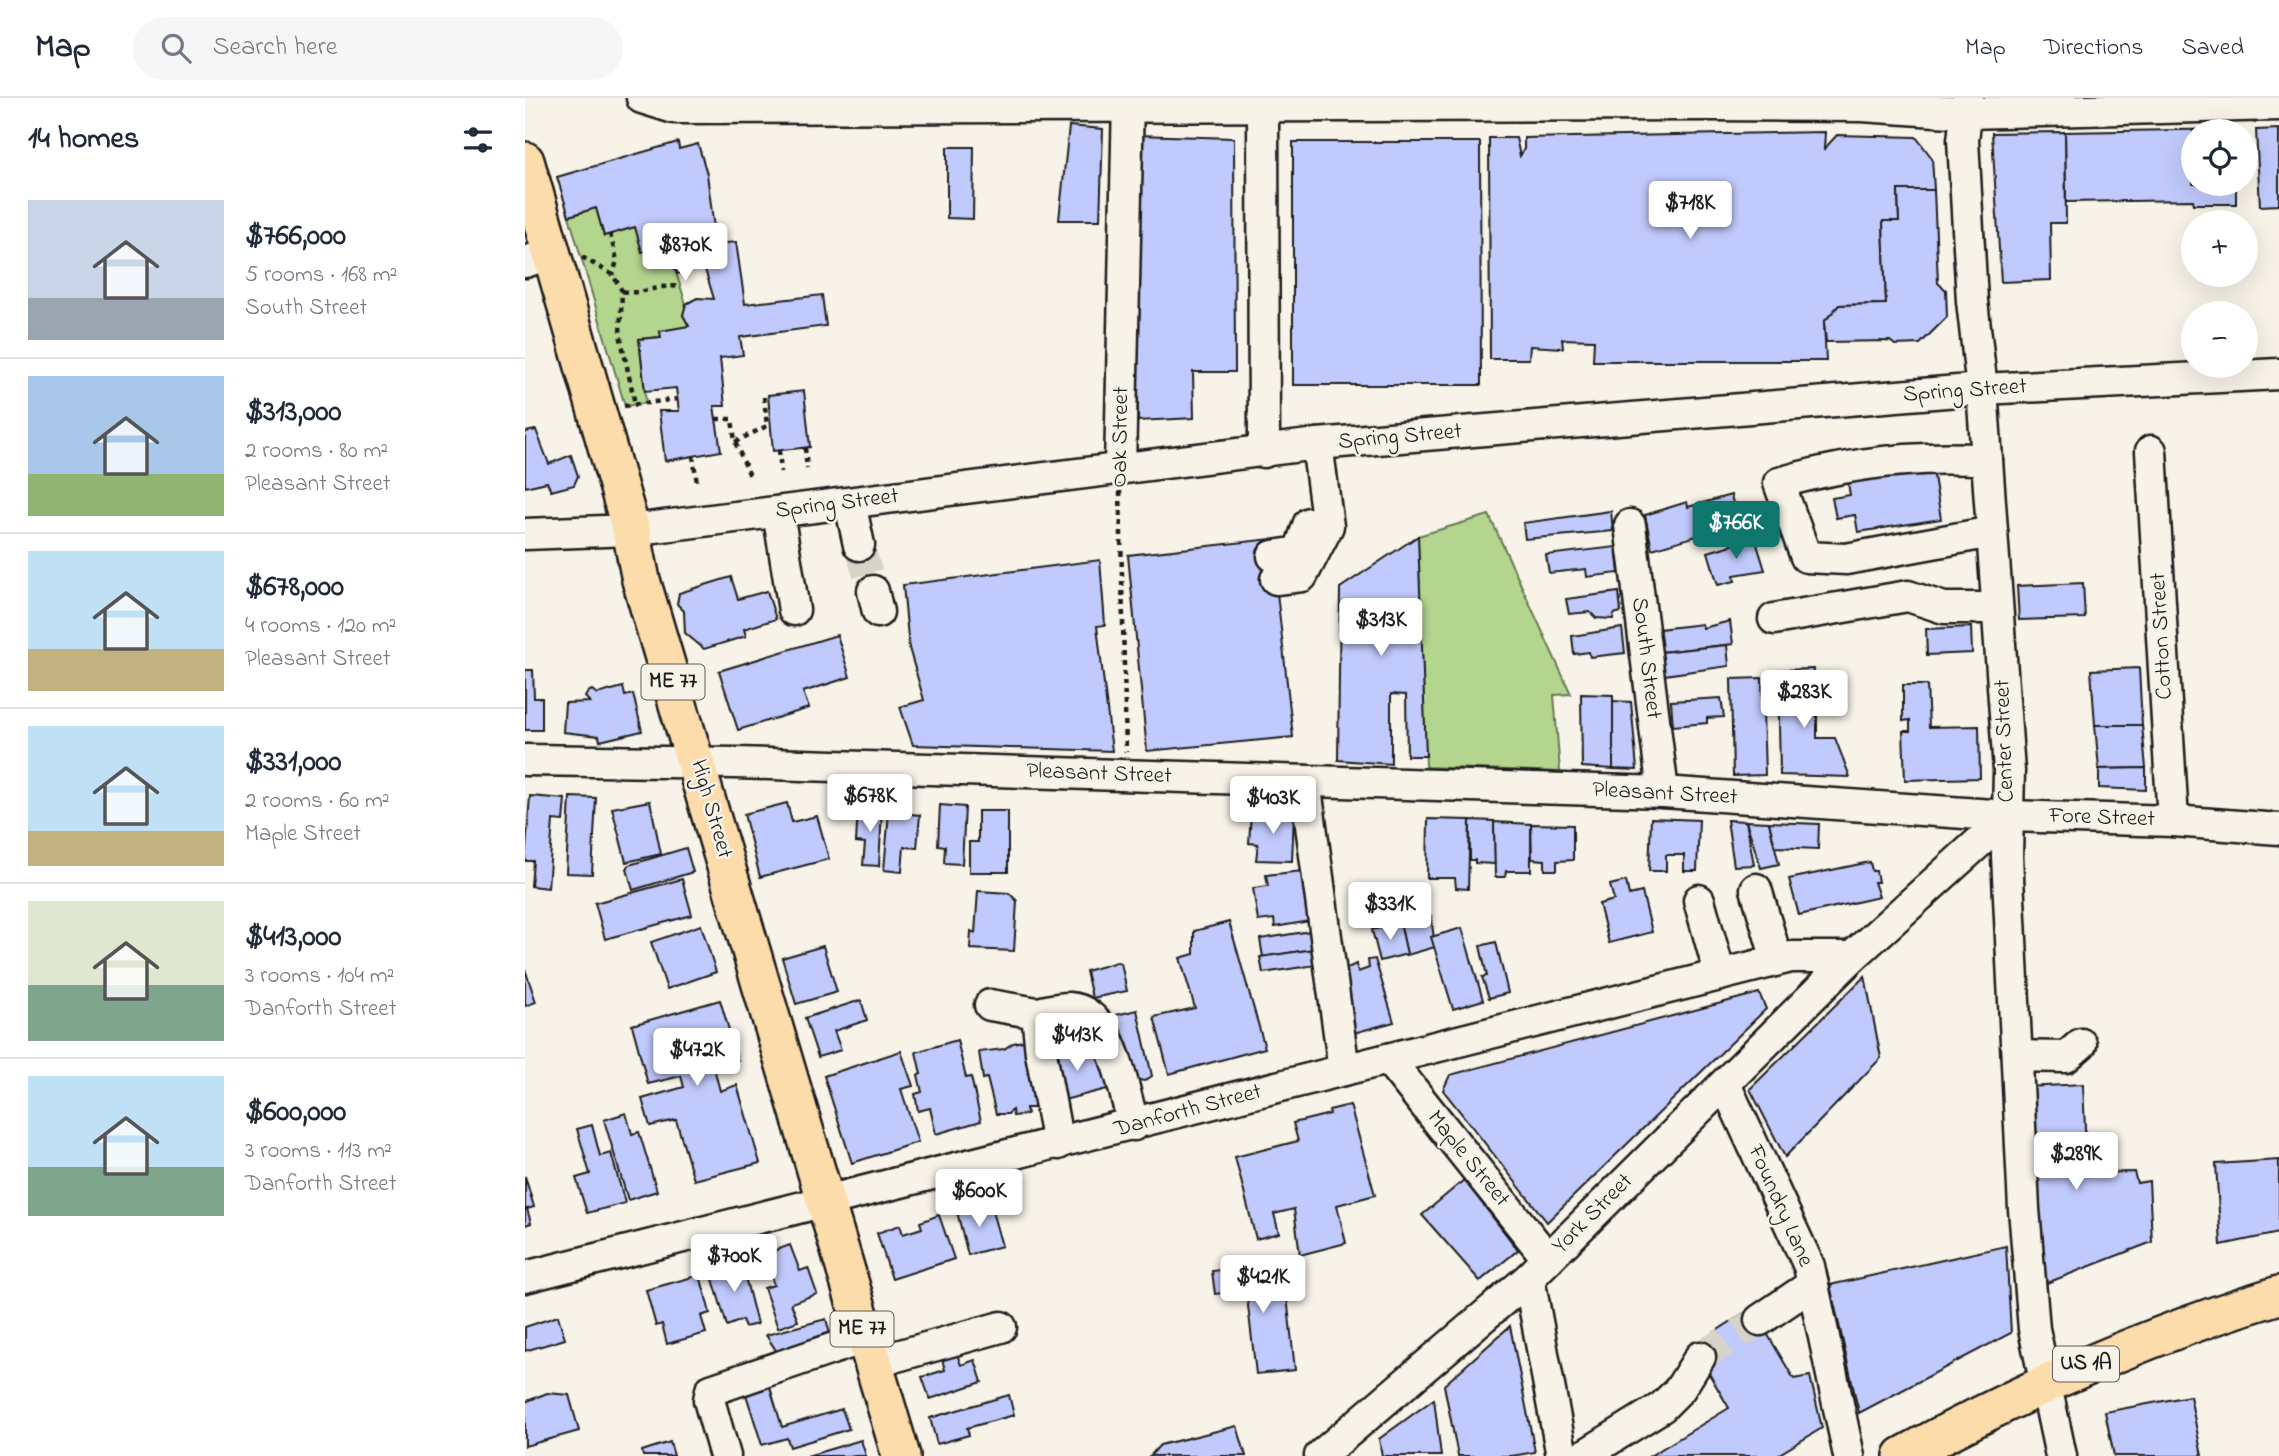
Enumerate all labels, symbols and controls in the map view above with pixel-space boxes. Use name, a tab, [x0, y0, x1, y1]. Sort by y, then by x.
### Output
search box	[133, 17, 623, 80]
text: Map	[35, 24, 91, 72]
icon: search	[157, 29, 195, 67]
text: Search here	[213, 29, 337, 67]
text: Map	[1965, 31, 2006, 66]
text: Directions	[2044, 31, 2143, 66]
text: Saved	[2181, 31, 2244, 66]
text: 14 homes	[28, 118, 139, 162]
map controls	[2181, 119, 2258, 378]
button: locate	[2181, 119, 2258, 196]
icon: filters	[459, 121, 497, 159]
pin: $718K	[1641, 181, 1739, 241]
text: $718K	[1665, 187, 1715, 220]
button: +	[2181, 210, 2258, 287]
text: $766,000	[245, 215, 346, 259]
pin: $870K	[636, 223, 734, 283]
icon: home	[84, 228, 168, 312]
text: $870K	[658, 229, 712, 262]
text: 5 rooms · 168 m²	[245, 259, 397, 292]
text: South Street	[245, 292, 367, 325]
button: −	[2181, 301, 2258, 378]
street label: Spring Street	[1902, 370, 2028, 413]
street label: Oak Street	[1104, 386, 1138, 488]
text: $313,000	[245, 391, 342, 435]
icon: home	[84, 404, 168, 488]
street label: Spring Street	[1337, 415, 1464, 460]
text: 2 rooms · 80 m²	[245, 435, 388, 468]
text: Pleasant Street	[245, 468, 390, 501]
street label: Spring Street	[773, 480, 901, 529]
pin: $766K	[1687, 502, 1785, 561]
text: $766K	[1709, 507, 1763, 540]
text: $678,000	[245, 566, 344, 610]
street label: Cotton Street	[2142, 571, 2182, 700]
icon: home	[84, 579, 168, 663]
street label: South Street	[1622, 595, 1670, 721]
pin: $313K	[1332, 598, 1430, 658]
text: $313K	[1355, 604, 1407, 637]
text: 4 rooms · 120 m²	[245, 610, 396, 643]
text: Pleasant Street	[245, 643, 390, 676]
road number: ME 77	[641, 664, 705, 700]
pin: $283K	[1755, 670, 1853, 730]
text: $283K	[1777, 676, 1831, 709]
street label: Center Street	[1986, 679, 2024, 803]
text: $331,000	[245, 741, 342, 785]
icon: home	[84, 754, 168, 838]
street label: Pleasant Street	[1026, 755, 1173, 793]
street label: High Street	[680, 756, 741, 863]
pin: $678K	[821, 774, 919, 834]
street label: Pleasant Street	[1592, 774, 1739, 814]
pin: $403K	[1224, 776, 1322, 836]
text: $678K	[843, 780, 897, 813]
text: $403K	[1246, 782, 1300, 815]
text: 2 rooms · 60 m²	[245, 785, 390, 818]
street label: Fore Street	[2047, 800, 2156, 836]
text: Maple Street	[245, 818, 361, 851]
pin: $331K	[1341, 882, 1439, 942]
text: $331K	[1364, 888, 1416, 921]
text: $413,000	[245, 916, 341, 960]
icon: home	[84, 929, 168, 1013]
text: 3 rooms · 104 m²	[245, 960, 394, 993]
text: Danforth Street	[245, 993, 396, 1026]
pin: $413K	[1028, 1014, 1126, 1073]
text: $413K	[1051, 1019, 1103, 1052]
pin: $472K	[648, 1028, 746, 1088]
text: $472K	[669, 1034, 725, 1067]
street label: Danforth Street	[1110, 1075, 1266, 1147]
text: $600,000	[245, 1091, 346, 1135]
icon: home	[84, 1104, 168, 1188]
street label: Maple Street	[1419, 1104, 1518, 1215]
pin: $289K	[2027, 1132, 2125, 1192]
text: 3 rooms · 113 m²	[245, 1135, 392, 1168]
text: $289K	[2050, 1138, 2102, 1171]
street label: Foundry Lane	[1736, 1139, 1822, 1274]
street label: York Street	[1545, 1166, 1641, 1262]
text: Danforth Street	[245, 1168, 396, 1201]
pin: $600K	[930, 1170, 1028, 1229]
text: $600K	[951, 1175, 1007, 1208]
pin: $700K	[685, 1234, 783, 1294]
text: $700K	[707, 1240, 761, 1273]
pin: $421K	[1214, 1256, 1312, 1315]
text: $421K	[1236, 1261, 1290, 1294]
road number: ME 77	[831, 1312, 893, 1346]
road number: US 1A	[2053, 1346, 2119, 1382]

